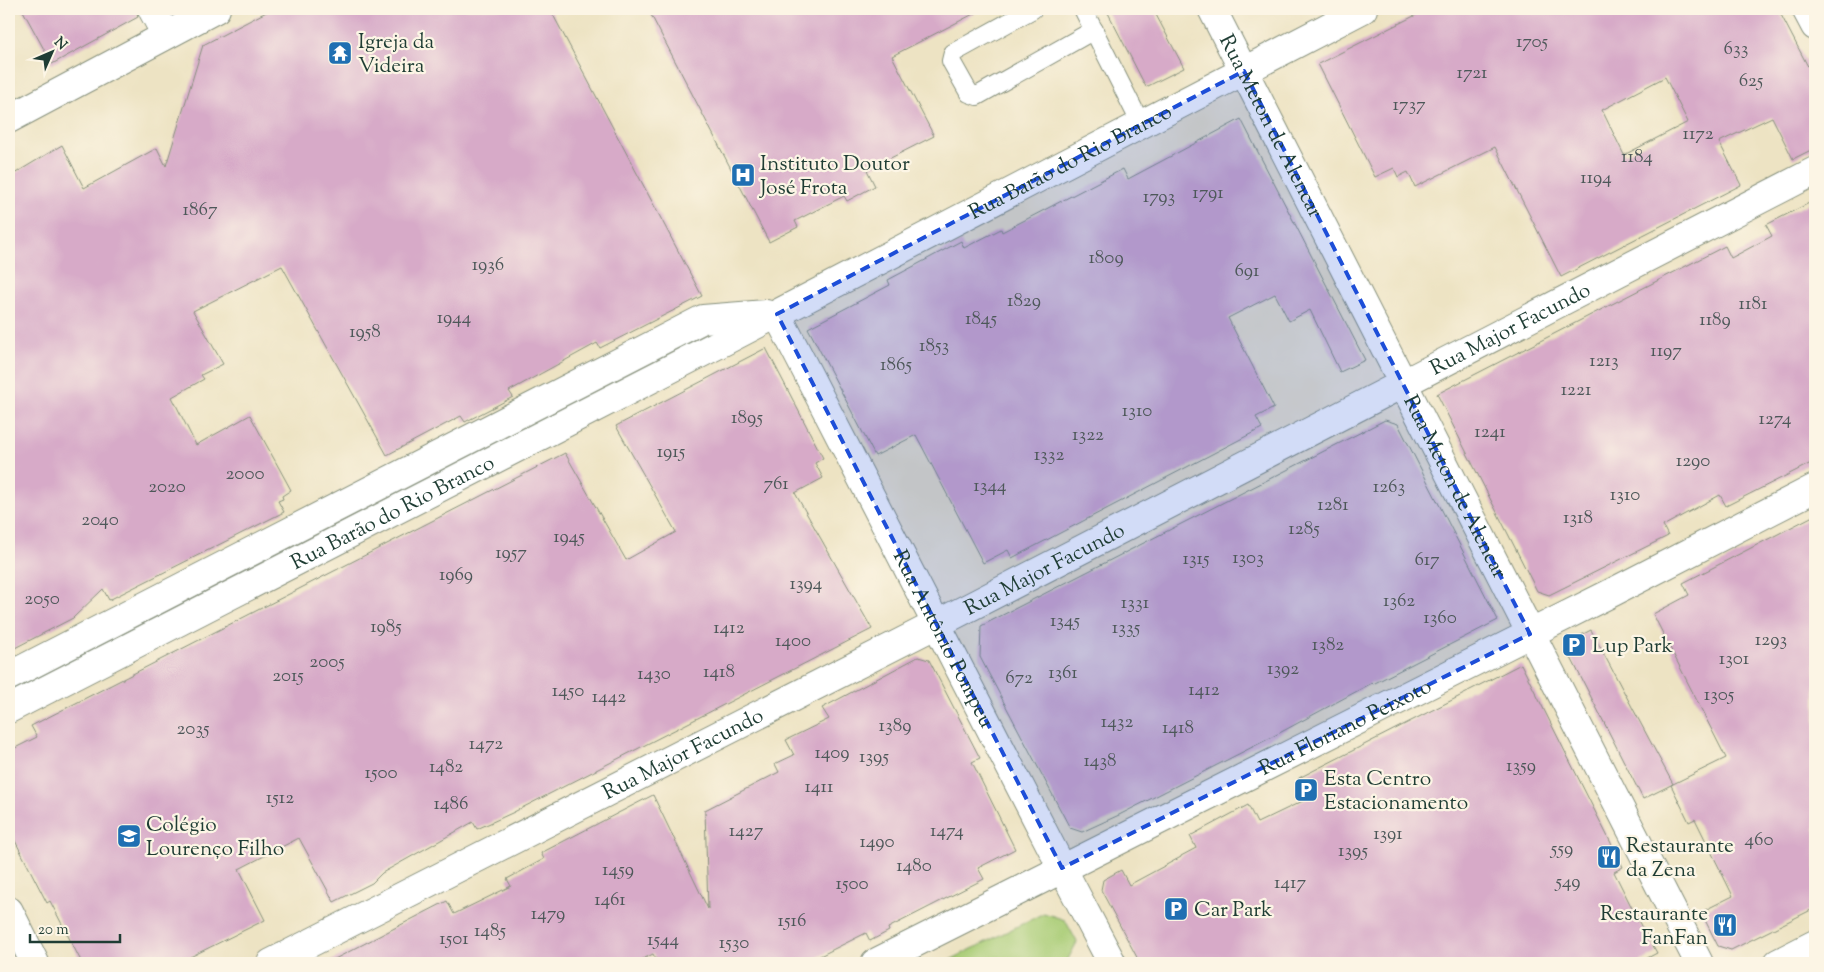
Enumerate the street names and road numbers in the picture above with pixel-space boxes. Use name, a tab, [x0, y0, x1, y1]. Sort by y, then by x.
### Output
street label: Rua Meton de Alencar	[1210, 30, 1329, 224]
street label: Rua Barão do Rio Branco	[964, 98, 1178, 228]
street label: Rua Major Facundo	[1425, 276, 1596, 384]
street label: Rua Meton de Alencar	[1395, 390, 1513, 584]
street label: Rua Barão do Rio Branco	[286, 449, 500, 579]
street label: Rua Major Facundo	[960, 517, 1131, 624]
street label: Rua Antônio Pompeu	[884, 545, 1000, 734]
street label: Rua Floriano Peixoto	[1255, 673, 1437, 784]
street label: Rua Major Facundo	[598, 702, 769, 809]

